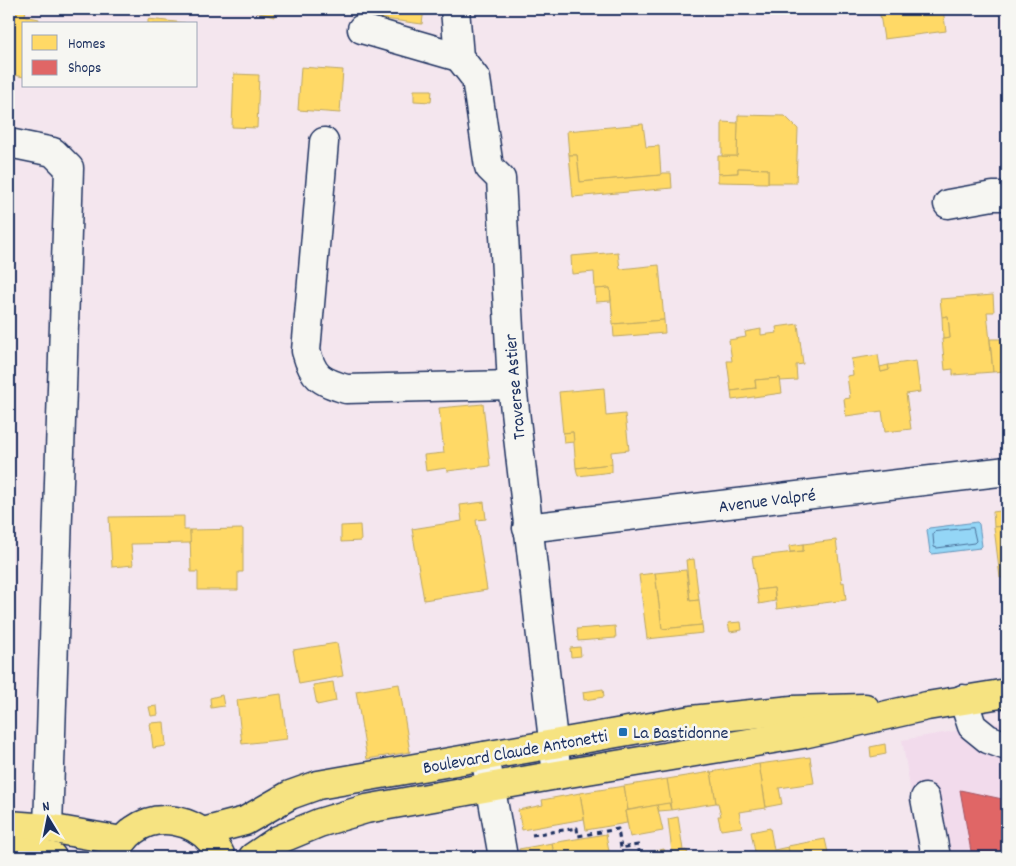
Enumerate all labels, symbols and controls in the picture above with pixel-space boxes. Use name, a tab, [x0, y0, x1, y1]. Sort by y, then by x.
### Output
legend	[22, 22, 198, 88]
text: Homes	[68, 34, 106, 56]
text: Shops	[68, 58, 101, 80]
street label: Traverse Astier	[499, 333, 534, 441]
street label: Avenue Valpré	[717, 484, 817, 521]
place label: La Bastidonne	[633, 722, 728, 747]
street label: Boulevard Claude Antonetti	[421, 725, 610, 782]
marker: La Bastidonne	[617, 726, 629, 738]
north arrow	[22, 794, 72, 844]
text: N	[41, 797, 51, 818]

